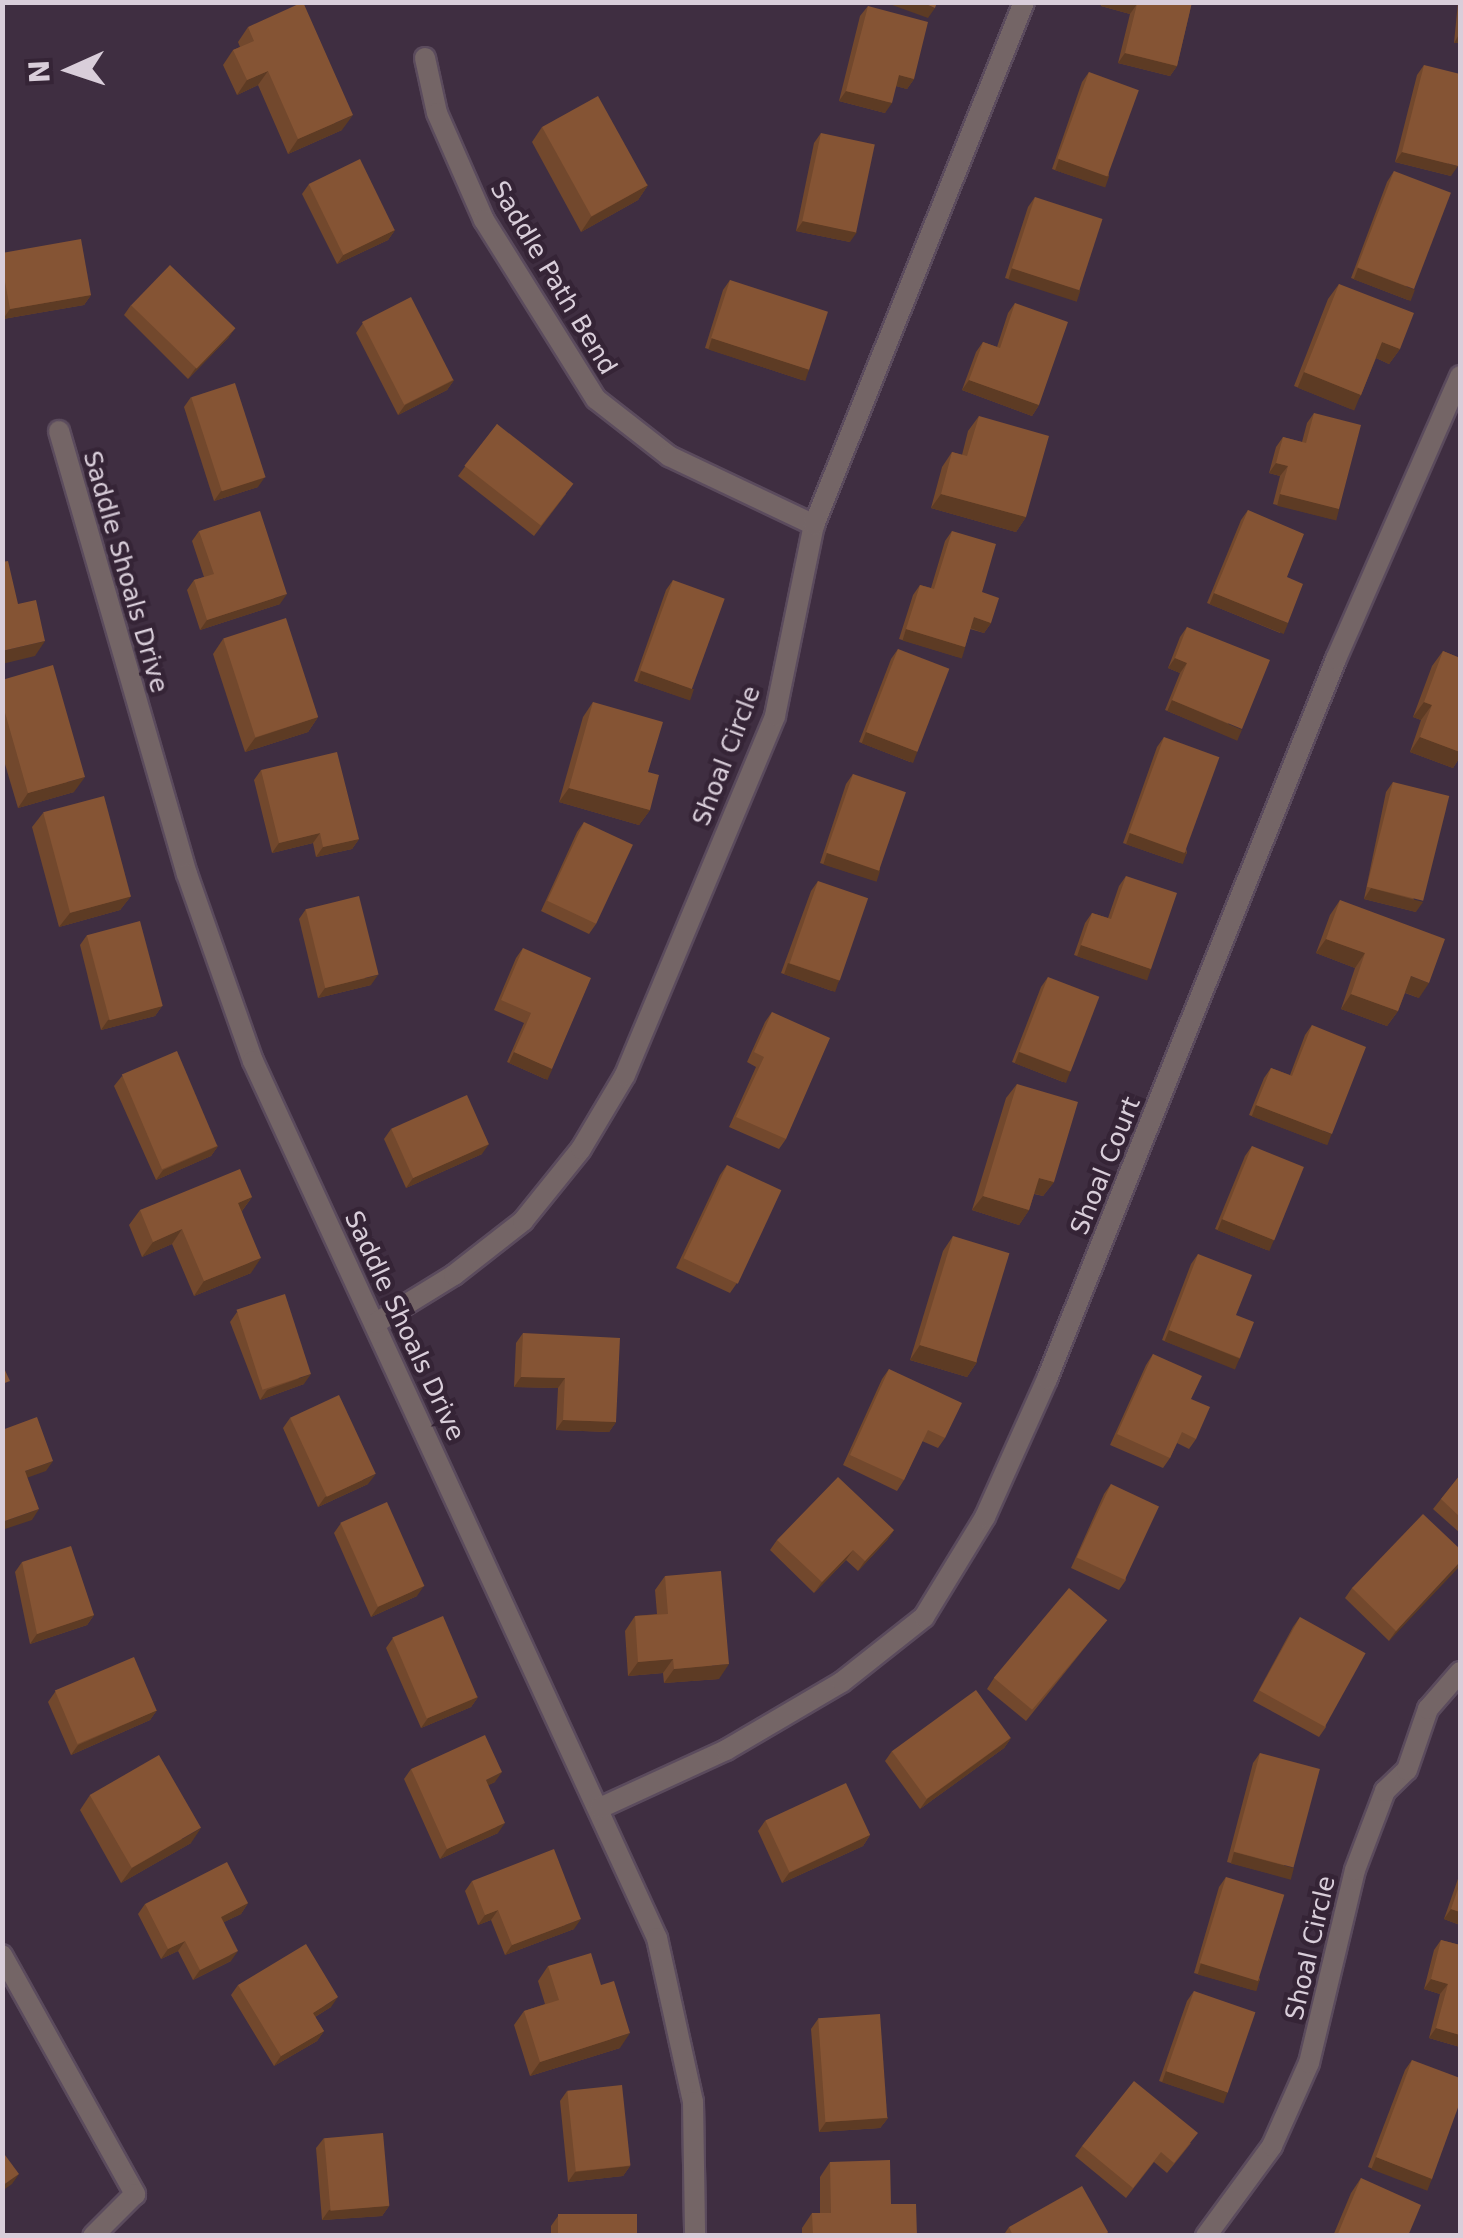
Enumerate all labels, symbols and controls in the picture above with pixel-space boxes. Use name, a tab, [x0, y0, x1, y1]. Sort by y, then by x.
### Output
north arrow	[20, 20, 120, 120]
text: N	[22, 59, 57, 84]
street label: Saddle Path Bend	[483, 176, 623, 380]
street label: Saddle Shoals Drive	[76, 448, 174, 696]
street label: Shoal Circle	[687, 682, 767, 830]
street label: Shoal Court	[1065, 1093, 1147, 1239]
street label: Saddle Shoals Drive	[338, 1206, 470, 1446]
street label: Shoal Circle	[1280, 1873, 1342, 2023]

